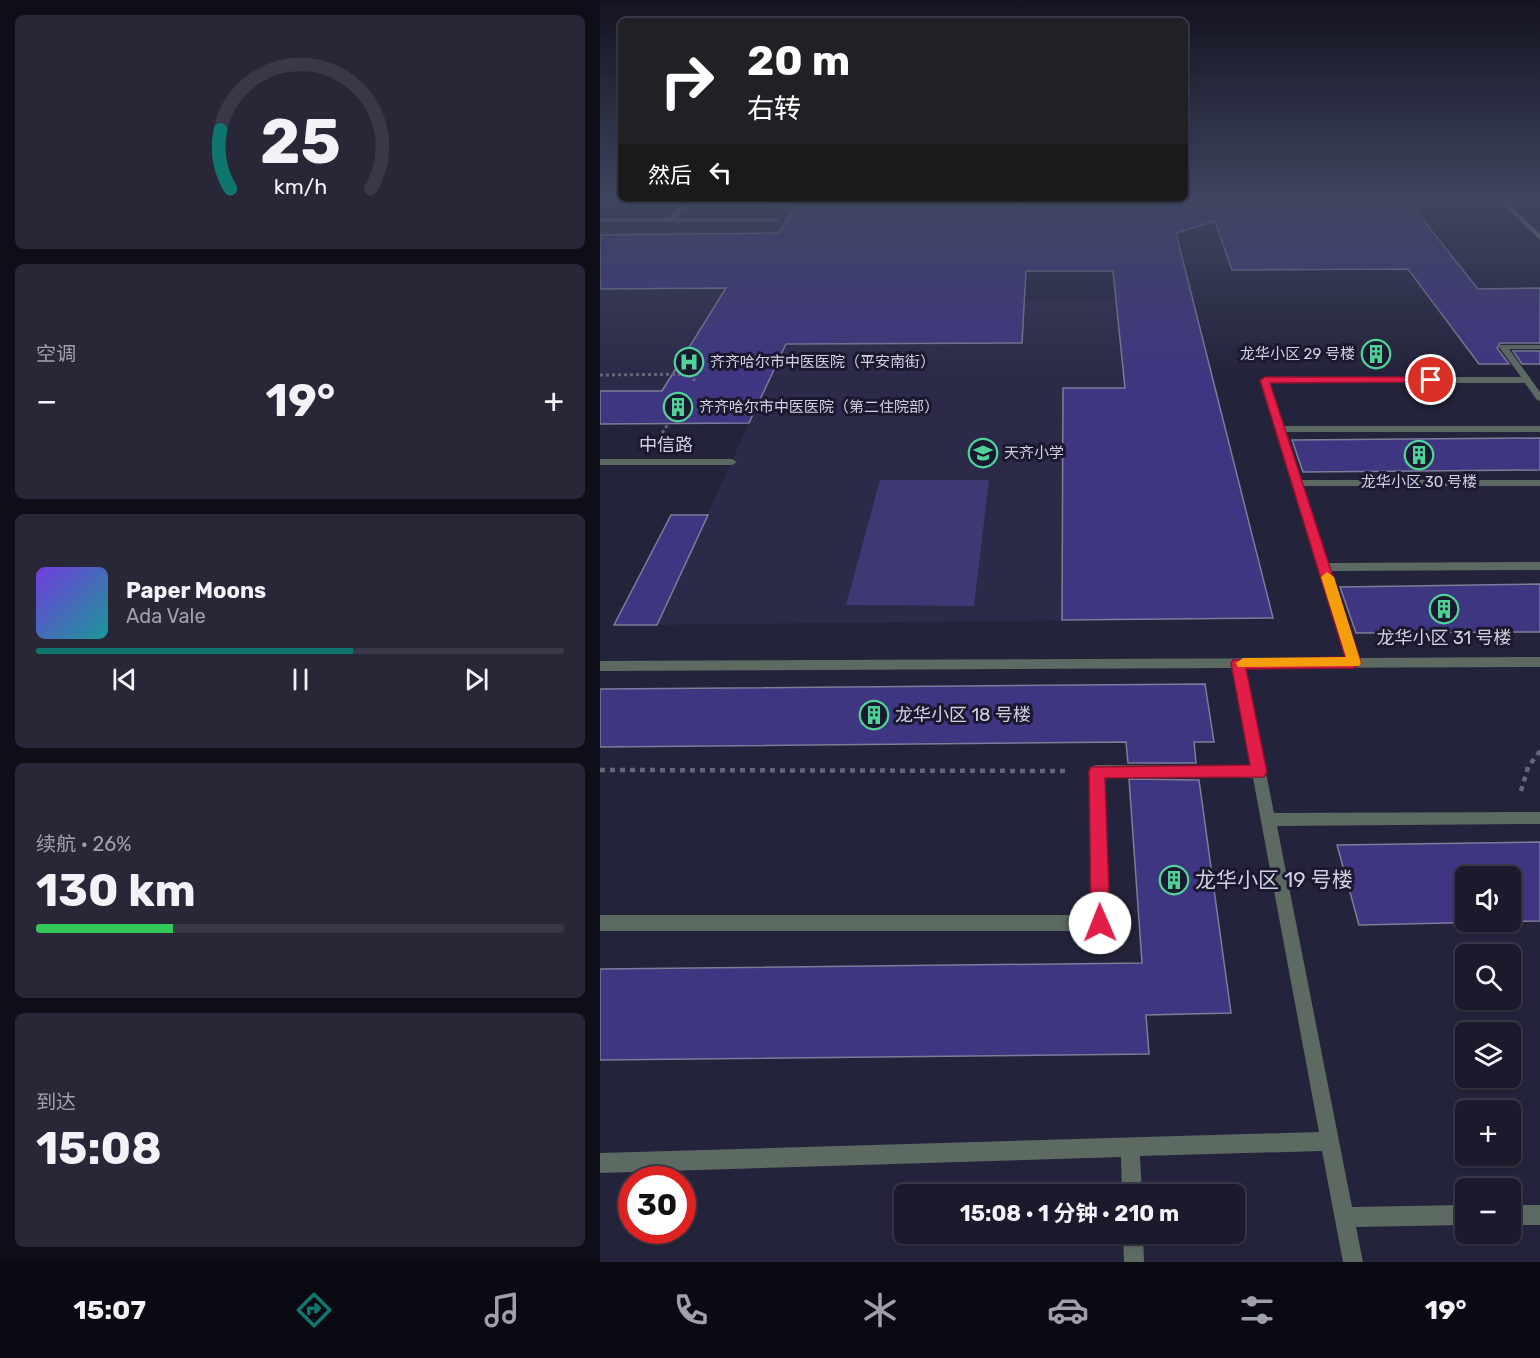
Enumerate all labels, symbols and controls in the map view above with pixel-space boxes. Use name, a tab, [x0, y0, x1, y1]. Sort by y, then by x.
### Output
text: 20 m	[747, 36, 850, 86]
icon: right	[648, 42, 726, 120]
text: 右转	[747, 93, 801, 125]
text: 25	[260, 105, 340, 179]
icon: left	[704, 156, 737, 189]
text: 然后	[648, 162, 692, 189]
text: km/h	[273, 175, 327, 200]
building icon: 龙华小区 29 号楼	[1360, 338, 1392, 370]
text: 空调	[36, 342, 76, 366]
place label: 龙华小区 29 号楼	[1240, 345, 1355, 363]
hospital icon: 齐齐哈尔市中医医院（平安南街）	[673, 346, 705, 378]
place label: 齐齐哈尔市中医医院（平安南街）	[710, 353, 935, 371]
pin	[1405, 354, 1456, 405]
icon: arrive	[1414, 363, 1447, 396]
text: 19°	[266, 374, 335, 427]
text: −	[36, 381, 57, 420]
text: +	[543, 381, 564, 420]
building icon: 齐齐哈尔市中医医院（第二住院部）	[662, 391, 694, 423]
place label: 齐齐哈尔市中医医院（第二住院部）	[699, 398, 939, 416]
street label: 中信路	[639, 434, 693, 456]
school or university icon: 天齐小学	[967, 437, 999, 469]
building icon: 龙华小区 30 号楼	[1403, 439, 1435, 471]
place label: 天齐小学	[1004, 444, 1064, 462]
place label: 龙华小区 30 号楼	[1361, 473, 1477, 491]
text: Paper Moons	[126, 577, 266, 604]
building icon: 龙华小区 31 号楼	[1428, 593, 1460, 625]
text: Ada Vale	[126, 604, 206, 628]
place label: 龙华小区 31 号楼	[1376, 627, 1512, 649]
icon: previous	[108, 663, 141, 696]
icon: pause	[284, 663, 317, 696]
icon: next	[460, 663, 493, 696]
building icon: 龙华小区 18 号楼	[858, 699, 890, 731]
place label: 龙华小区 18 号楼	[895, 704, 1031, 726]
text: 续航 · 26%	[36, 832, 131, 856]
text: 130 km	[36, 864, 196, 917]
building icon: 龙华小区 19 号楼	[1158, 864, 1190, 896]
map controls	[1455, 866, 1521, 1244]
button: sound	[1455, 866, 1521, 932]
place label: 龙华小区 19 号楼	[1195, 867, 1353, 892]
position arrow	[1068, 891, 1132, 955]
button: search	[1455, 944, 1521, 1010]
button: layers	[1455, 1022, 1521, 1088]
text: 到达	[36, 1090, 76, 1114]
button: +	[1455, 1100, 1521, 1166]
text: 15:08	[36, 1122, 162, 1175]
speed limit sign: 30	[618, 1166, 696, 1244]
button: −	[1455, 1178, 1521, 1244]
text: 15:08 · 1 分钟 · 210 m	[960, 1200, 1179, 1227]
icon: directions	[293, 1289, 335, 1331]
icon: music	[481, 1289, 523, 1331]
icon: phone	[670, 1289, 712, 1331]
icon: climate	[859, 1289, 901, 1331]
icon: car	[1047, 1289, 1089, 1331]
icon: filters	[1236, 1289, 1278, 1331]
text: 15:07	[73, 1294, 146, 1326]
text: 19°	[1425, 1294, 1467, 1326]

